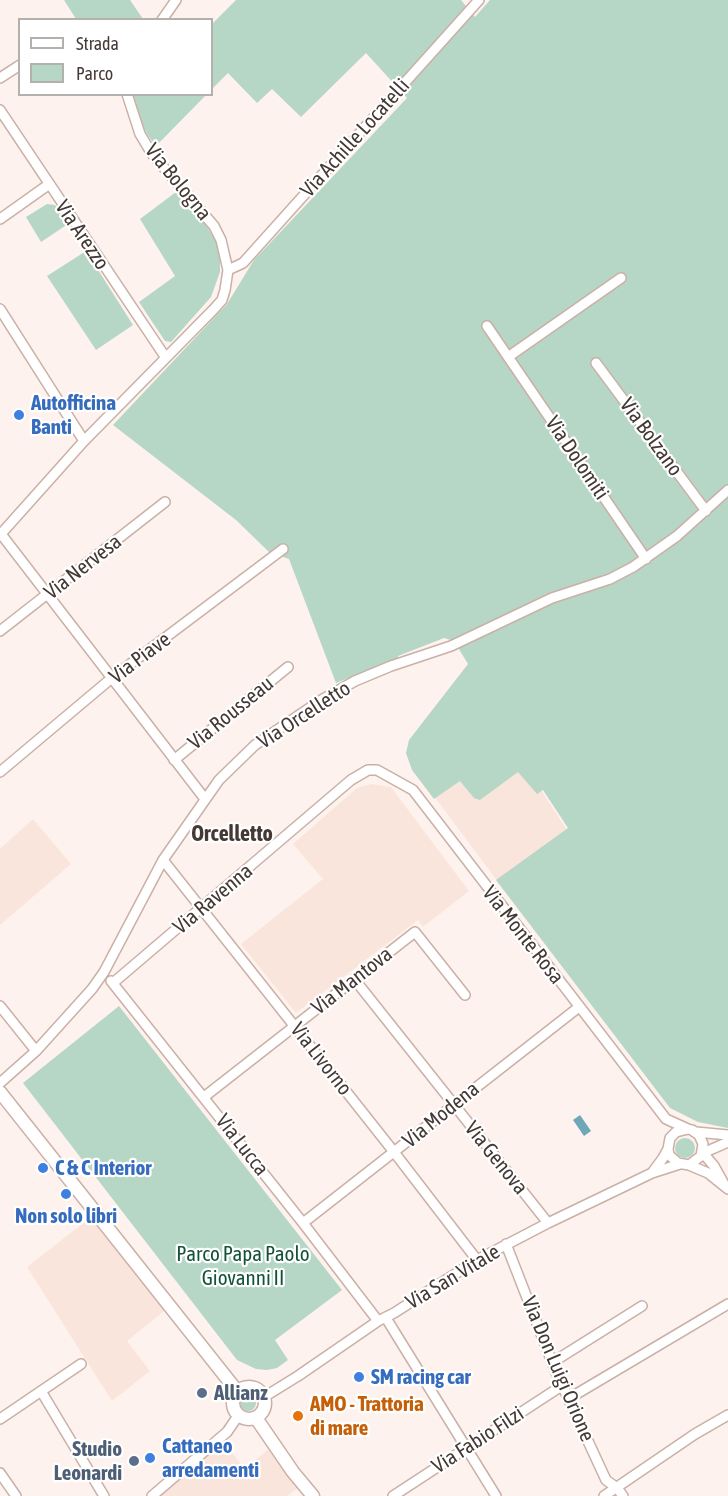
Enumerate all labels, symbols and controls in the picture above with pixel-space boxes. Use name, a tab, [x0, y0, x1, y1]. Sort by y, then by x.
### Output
legend	[18, 18, 213, 96]
text: Strada	[76, 33, 119, 54]
text: Parco	[76, 63, 113, 84]
street label: Via Achille Locatelli	[295, 73, 415, 203]
street label: Via Bologna	[139, 138, 217, 226]
street label: Via Arezzo	[50, 195, 114, 275]
place label: Autofficina Banti	[31, 390, 116, 440]
street label: Via Bolzano	[614, 393, 688, 481]
marker: Autofficina Banti	[12, 408, 26, 422]
street label: Via Dolomiti	[540, 411, 614, 505]
street label: Via Nervesa	[39, 529, 127, 605]
street label: Via Piave	[104, 627, 176, 689]
street label: Via Rousseau	[183, 671, 279, 755]
street label: Via Orcelletto	[253, 676, 355, 754]
district label: Orcelletto	[191, 821, 273, 847]
street label: Via Ravenna	[168, 858, 258, 940]
street label: Via Monte Rosa	[477, 881, 569, 989]
street label: Via Mantova	[307, 942, 397, 1020]
street label: Via Livorno	[285, 1018, 357, 1100]
street label: Via Modena	[398, 1077, 484, 1153]
street label: Via Lucca	[210, 1109, 274, 1181]
street label: Via Genova	[459, 1116, 533, 1200]
place label: C & C Interior	[55, 1155, 151, 1181]
marker: C & C Interior	[36, 1161, 50, 1175]
marker: Non solo libri	[59, 1187, 73, 1201]
place label: Non solo libri	[15, 1203, 117, 1229]
street label: Via San Vitale	[401, 1239, 505, 1315]
park label: Parco Papa Paolo Giovanni II	[176, 1241, 310, 1291]
street label: Via Don Luigi Orione	[516, 1293, 600, 1445]
place label: SM racing car	[371, 1364, 471, 1390]
marker: SM racing car	[352, 1370, 366, 1384]
place label: Allianz	[214, 1380, 268, 1406]
marker: Allianz	[195, 1386, 209, 1400]
place label: AMO - Trattoria di mare	[310, 1391, 424, 1441]
street label: Via Fabio Filzi	[427, 1401, 529, 1479]
marker: AMO - Trattoria di mare	[291, 1409, 305, 1423]
place label: Cattaneo arredamenti	[162, 1433, 259, 1483]
place label: Studio Leonardi	[54, 1436, 122, 1486]
marker: Cattaneo arredamenti	[143, 1451, 157, 1465]
marker: Studio Leonardi	[127, 1454, 141, 1468]

